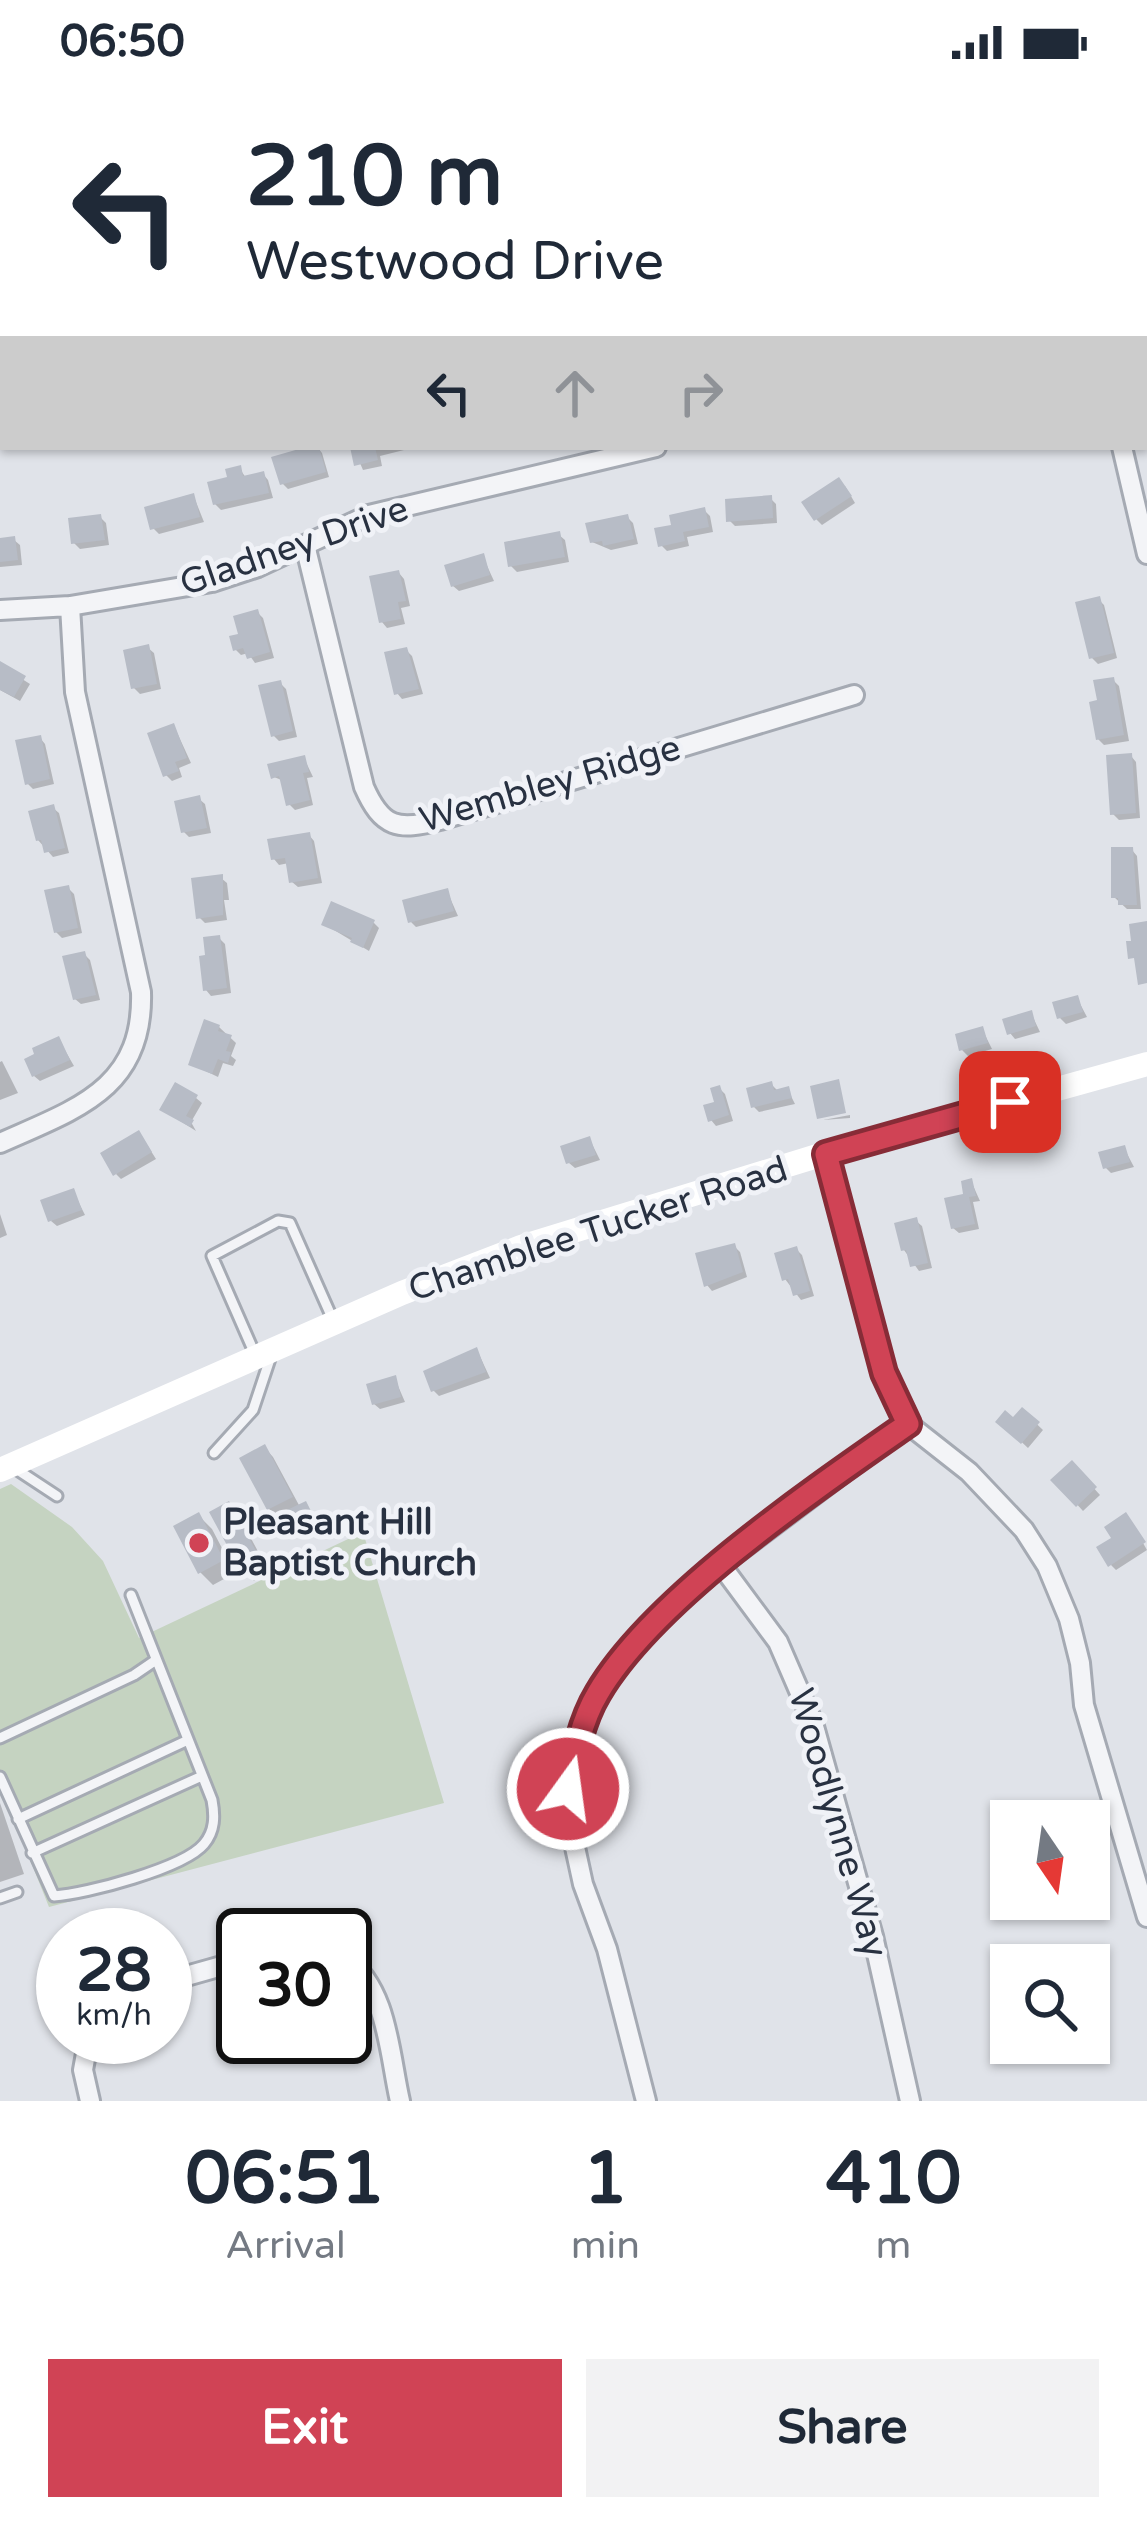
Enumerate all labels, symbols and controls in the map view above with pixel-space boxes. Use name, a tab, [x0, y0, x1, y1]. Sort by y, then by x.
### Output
text: 06:50	[60, 15, 185, 69]
text: 210 m	[246, 127, 503, 228]
icon: left	[48, 132, 204, 288]
text: Westwood Drive	[246, 229, 664, 294]
icon: left	[416, 360, 482, 426]
icon: ahead	[542, 360, 608, 426]
icon: right	[668, 360, 734, 426]
street label: Gladney Drive	[174, 487, 414, 605]
street label: Wembley Ridge	[415, 726, 685, 842]
pin	[959, 1051, 1061, 1153]
icon: arrive	[977, 1069, 1043, 1135]
street label: Chamblee Tucker Road	[403, 1147, 793, 1311]
place label: Pleasant Hill Baptist Church	[223, 1501, 477, 1585]
marker: Pleasant Hill Baptist Church	[186, 1530, 212, 1556]
street label: Woodlynne Way	[779, 1684, 897, 1962]
position arrow	[505, 1726, 631, 1852]
north arrow	[990, 1800, 1110, 1920]
map controls	[990, 1800, 1110, 2064]
speed limit sign: 30	[216, 1908, 372, 2064]
text: 28	[76, 1935, 152, 2007]
button: search	[990, 1944, 1110, 2064]
text: km/h	[76, 1997, 152, 2034]
text: 06:51	[186, 2136, 385, 2223]
text: 1	[583, 2136, 628, 2223]
text: 410	[826, 2136, 961, 2223]
text: Arrival	[225, 2222, 346, 2269]
text: min	[571, 2222, 640, 2269]
text: m	[876, 2222, 911, 2269]
button: Exit	[48, 2359, 562, 2497]
button: Share	[586, 2359, 1099, 2497]

